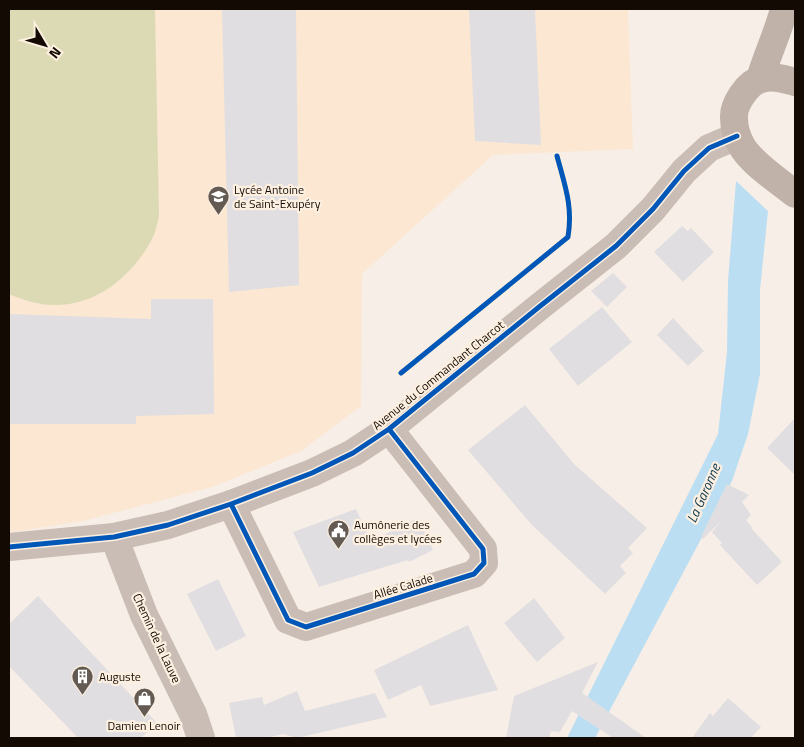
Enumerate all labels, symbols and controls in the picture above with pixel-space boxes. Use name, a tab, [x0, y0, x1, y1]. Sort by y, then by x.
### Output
north arrow	[20, 20, 70, 70]
text: N	[44, 43, 67, 64]
place label: Lycée Antoine de Saint-Exupéry	[234, 180, 321, 213]
school or university icon: Lycée Antoine de Saint-Exupéry	[206, 184, 230, 215]
street label: Avenue du Commandant Charcot	[368, 315, 509, 434]
water label: La Garonne	[681, 459, 726, 526]
place label: Aumônerie des collèges et lycées	[354, 515, 442, 548]
public building icon: Aumônerie des collèges et lycées	[326, 519, 350, 550]
street label: Allée Calade	[371, 568, 435, 604]
street label: Chemin de la Lauve	[128, 590, 186, 686]
building icon: Auguste	[71, 664, 95, 695]
place label: Auguste	[99, 667, 141, 686]
shop icon: Damien Lenoir	[132, 686, 156, 717]
place label: Damien Lenoir	[108, 716, 180, 735]

